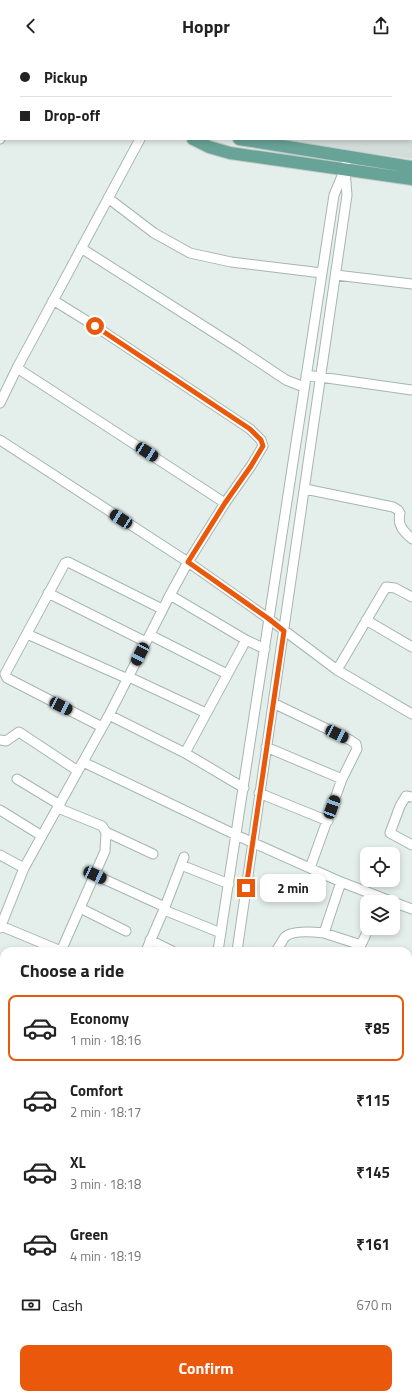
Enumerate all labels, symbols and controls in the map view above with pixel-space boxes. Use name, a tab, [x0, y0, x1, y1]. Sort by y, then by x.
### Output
text: Hoppr	[182, 13, 230, 40]
icon: back	[20, 15, 42, 37]
icon: share	[370, 15, 392, 37]
text: Pickup	[44, 66, 88, 89]
text: Drop-off	[44, 104, 100, 127]
route start	[86, 317, 104, 335]
car	[134, 440, 160, 464]
car	[108, 507, 134, 531]
car	[129, 641, 151, 667]
car	[48, 695, 74, 717]
car	[324, 723, 350, 745]
car	[322, 794, 342, 820]
map controls	[360, 847, 400, 935]
button: locate	[360, 847, 400, 887]
car	[82, 864, 108, 886]
callout: 2 min	[260, 874, 326, 902]
text: 2 min	[277, 878, 309, 898]
route end	[237, 879, 255, 897]
button: layers	[360, 895, 400, 935]
text: Choose a ride	[20, 957, 124, 984]
text: Economy	[70, 1007, 129, 1030]
icon: car	[22, 1010, 58, 1046]
text: ₹85	[365, 1017, 390, 1040]
text: 1 min · 18:16	[70, 1030, 141, 1050]
text: Comfort	[70, 1079, 123, 1102]
icon: car	[22, 1082, 58, 1118]
text: ₹115	[356, 1089, 390, 1112]
text: 2 min · 18:17	[70, 1102, 141, 1122]
text: XL	[70, 1151, 86, 1174]
icon: car	[22, 1154, 58, 1190]
text: ₹145	[356, 1161, 390, 1184]
text: 3 min · 18:18	[70, 1174, 141, 1194]
text: Green	[70, 1223, 108, 1246]
icon: car	[22, 1226, 58, 1262]
text: ₹161	[356, 1233, 390, 1256]
text: 4 min · 18:19	[70, 1246, 141, 1266]
icon: cash	[20, 1294, 42, 1316]
text: Cash	[52, 1294, 83, 1317]
text: 670 m	[356, 1295, 392, 1315]
button: Confirm	[20, 1345, 392, 1391]

